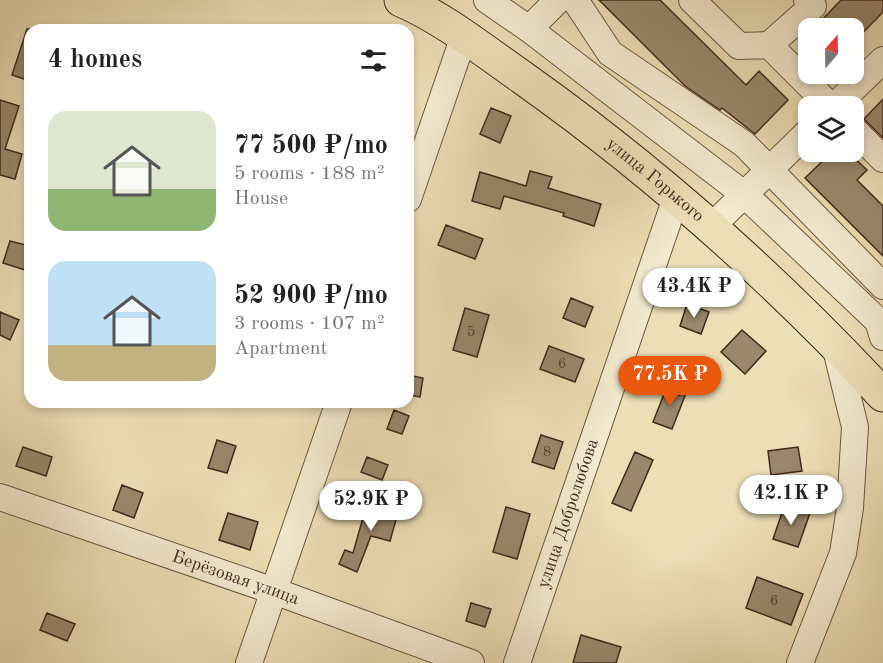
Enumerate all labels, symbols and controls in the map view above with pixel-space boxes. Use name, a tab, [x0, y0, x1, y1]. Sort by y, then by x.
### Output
north arrow	[798, 18, 864, 84]
map controls	[798, 18, 864, 162]
icon: filters	[357, 44, 390, 77]
text: 4 homes	[48, 47, 142, 73]
button: layers	[798, 96, 864, 162]
text: 77 500 ₽/mo	[234, 133, 388, 159]
icon: home	[96, 135, 168, 207]
street label: улица Горького	[603, 135, 707, 226]
text: 5 rooms · 188 m²	[234, 164, 384, 184]
text: House	[234, 189, 288, 209]
pin: 43.4K ₽	[639, 268, 749, 319]
text: 43.4K ₽	[656, 277, 732, 297]
text: 52 900 ₽/mo	[234, 283, 388, 309]
icon: home	[96, 285, 168, 357]
text: 3 rooms · 107 m²	[234, 314, 384, 334]
house number: 5	[467, 325, 475, 340]
text: Apartment	[234, 339, 328, 359]
pin: 77.5K ₽	[615, 356, 725, 407]
house number: 6	[558, 357, 566, 372]
text: 77.5K ₽	[632, 365, 708, 385]
street label: улица Добролюбова	[534, 436, 602, 591]
house number: 8	[543, 445, 551, 460]
pin: 42.1K ₽	[736, 475, 846, 526]
pin: 52.9K ₽	[316, 481, 426, 532]
text: 42.1K ₽	[753, 484, 829, 504]
text: 52.9K ₽	[333, 490, 409, 510]
street label: Берёзовая улица	[169, 548, 302, 608]
house number: 6	[770, 594, 778, 609]

